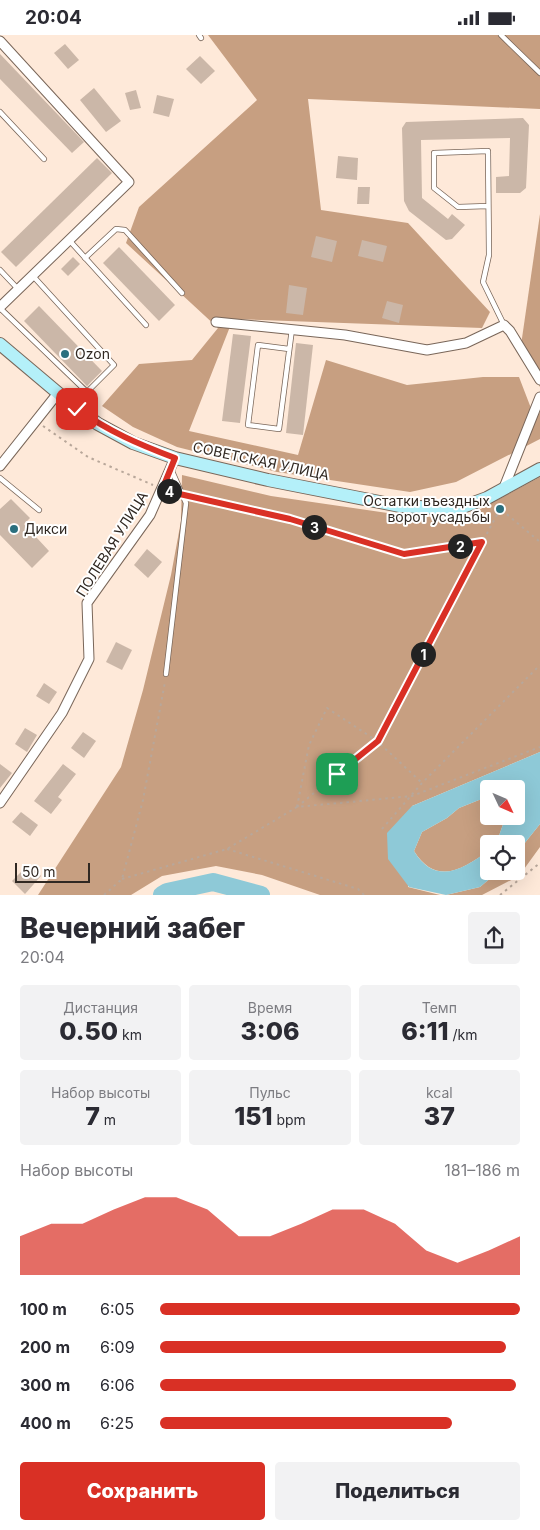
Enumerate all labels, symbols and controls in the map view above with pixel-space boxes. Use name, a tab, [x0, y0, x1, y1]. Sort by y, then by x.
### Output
text: 20:04	[25, 6, 82, 29]
place label: Ozon	[75, 345, 110, 362]
marker: Ozon	[59, 348, 71, 360]
pin	[56, 388, 98, 430]
icon: check	[63, 395, 91, 423]
street label: СОВЕТСКАЯ УЛИЦА	[191, 438, 331, 483]
pin: 4	[156, 479, 182, 503]
text: 4	[165, 483, 174, 500]
street label: ПОЛЕВАЯ УЛИЦА	[72, 487, 151, 600]
place label: Остатки въездных ворот усадьбы	[363, 492, 490, 525]
marker: Остатки въездных ворот усадьбы	[494, 503, 506, 515]
pin: 3	[302, 515, 326, 539]
text: 3	[310, 519, 319, 536]
place label: Дикси	[24, 520, 67, 537]
marker: Дикси	[8, 523, 20, 535]
pin: 2	[448, 533, 472, 559]
text: 2	[456, 538, 465, 555]
pin: 1	[410, 641, 436, 667]
text: 1	[420, 646, 427, 663]
pin	[316, 753, 358, 795]
icon: arrive	[323, 760, 351, 788]
north arrow	[480, 780, 525, 825]
map controls	[480, 780, 525, 880]
button: locate	[480, 835, 525, 880]
scale bar	[15, 860, 90, 883]
text: 50 m	[22, 863, 56, 880]
text: Вечерний забег	[20, 911, 245, 945]
button: share	[468, 912, 520, 964]
text: 20:04	[20, 947, 65, 967]
text: Дистанция	[63, 999, 138, 1016]
text: Время	[248, 999, 292, 1016]
text: Темп	[422, 999, 457, 1016]
text: 0.50	[59, 1016, 118, 1046]
text: 3:06	[240, 1016, 300, 1046]
text: 6:11	[401, 1016, 449, 1046]
text: km	[118, 1026, 142, 1043]
text: /km	[449, 1026, 478, 1043]
text: Набор высоты	[51, 1084, 150, 1101]
text: Пульс	[249, 1084, 291, 1101]
text: kcal	[426, 1084, 453, 1101]
text: 7	[85, 1101, 100, 1131]
text: 151	[234, 1101, 273, 1131]
text: 37	[424, 1101, 455, 1131]
text: m	[100, 1111, 116, 1128]
text: bpm	[273, 1111, 306, 1128]
text: Набор высоты	[20, 1160, 133, 1180]
text: 181–186 m	[444, 1160, 520, 1180]
text: 100 m	[20, 1299, 67, 1319]
text: 6:05	[100, 1299, 134, 1319]
text: 200 m	[20, 1337, 70, 1357]
text: 6:09	[100, 1337, 135, 1357]
text: 300 m	[20, 1375, 70, 1395]
text: 6:06	[100, 1375, 135, 1395]
text: 400 m	[20, 1413, 71, 1433]
text: 6:25	[100, 1413, 134, 1433]
button: Сохранить	[20, 1462, 265, 1520]
button: Поделиться	[275, 1462, 520, 1520]

